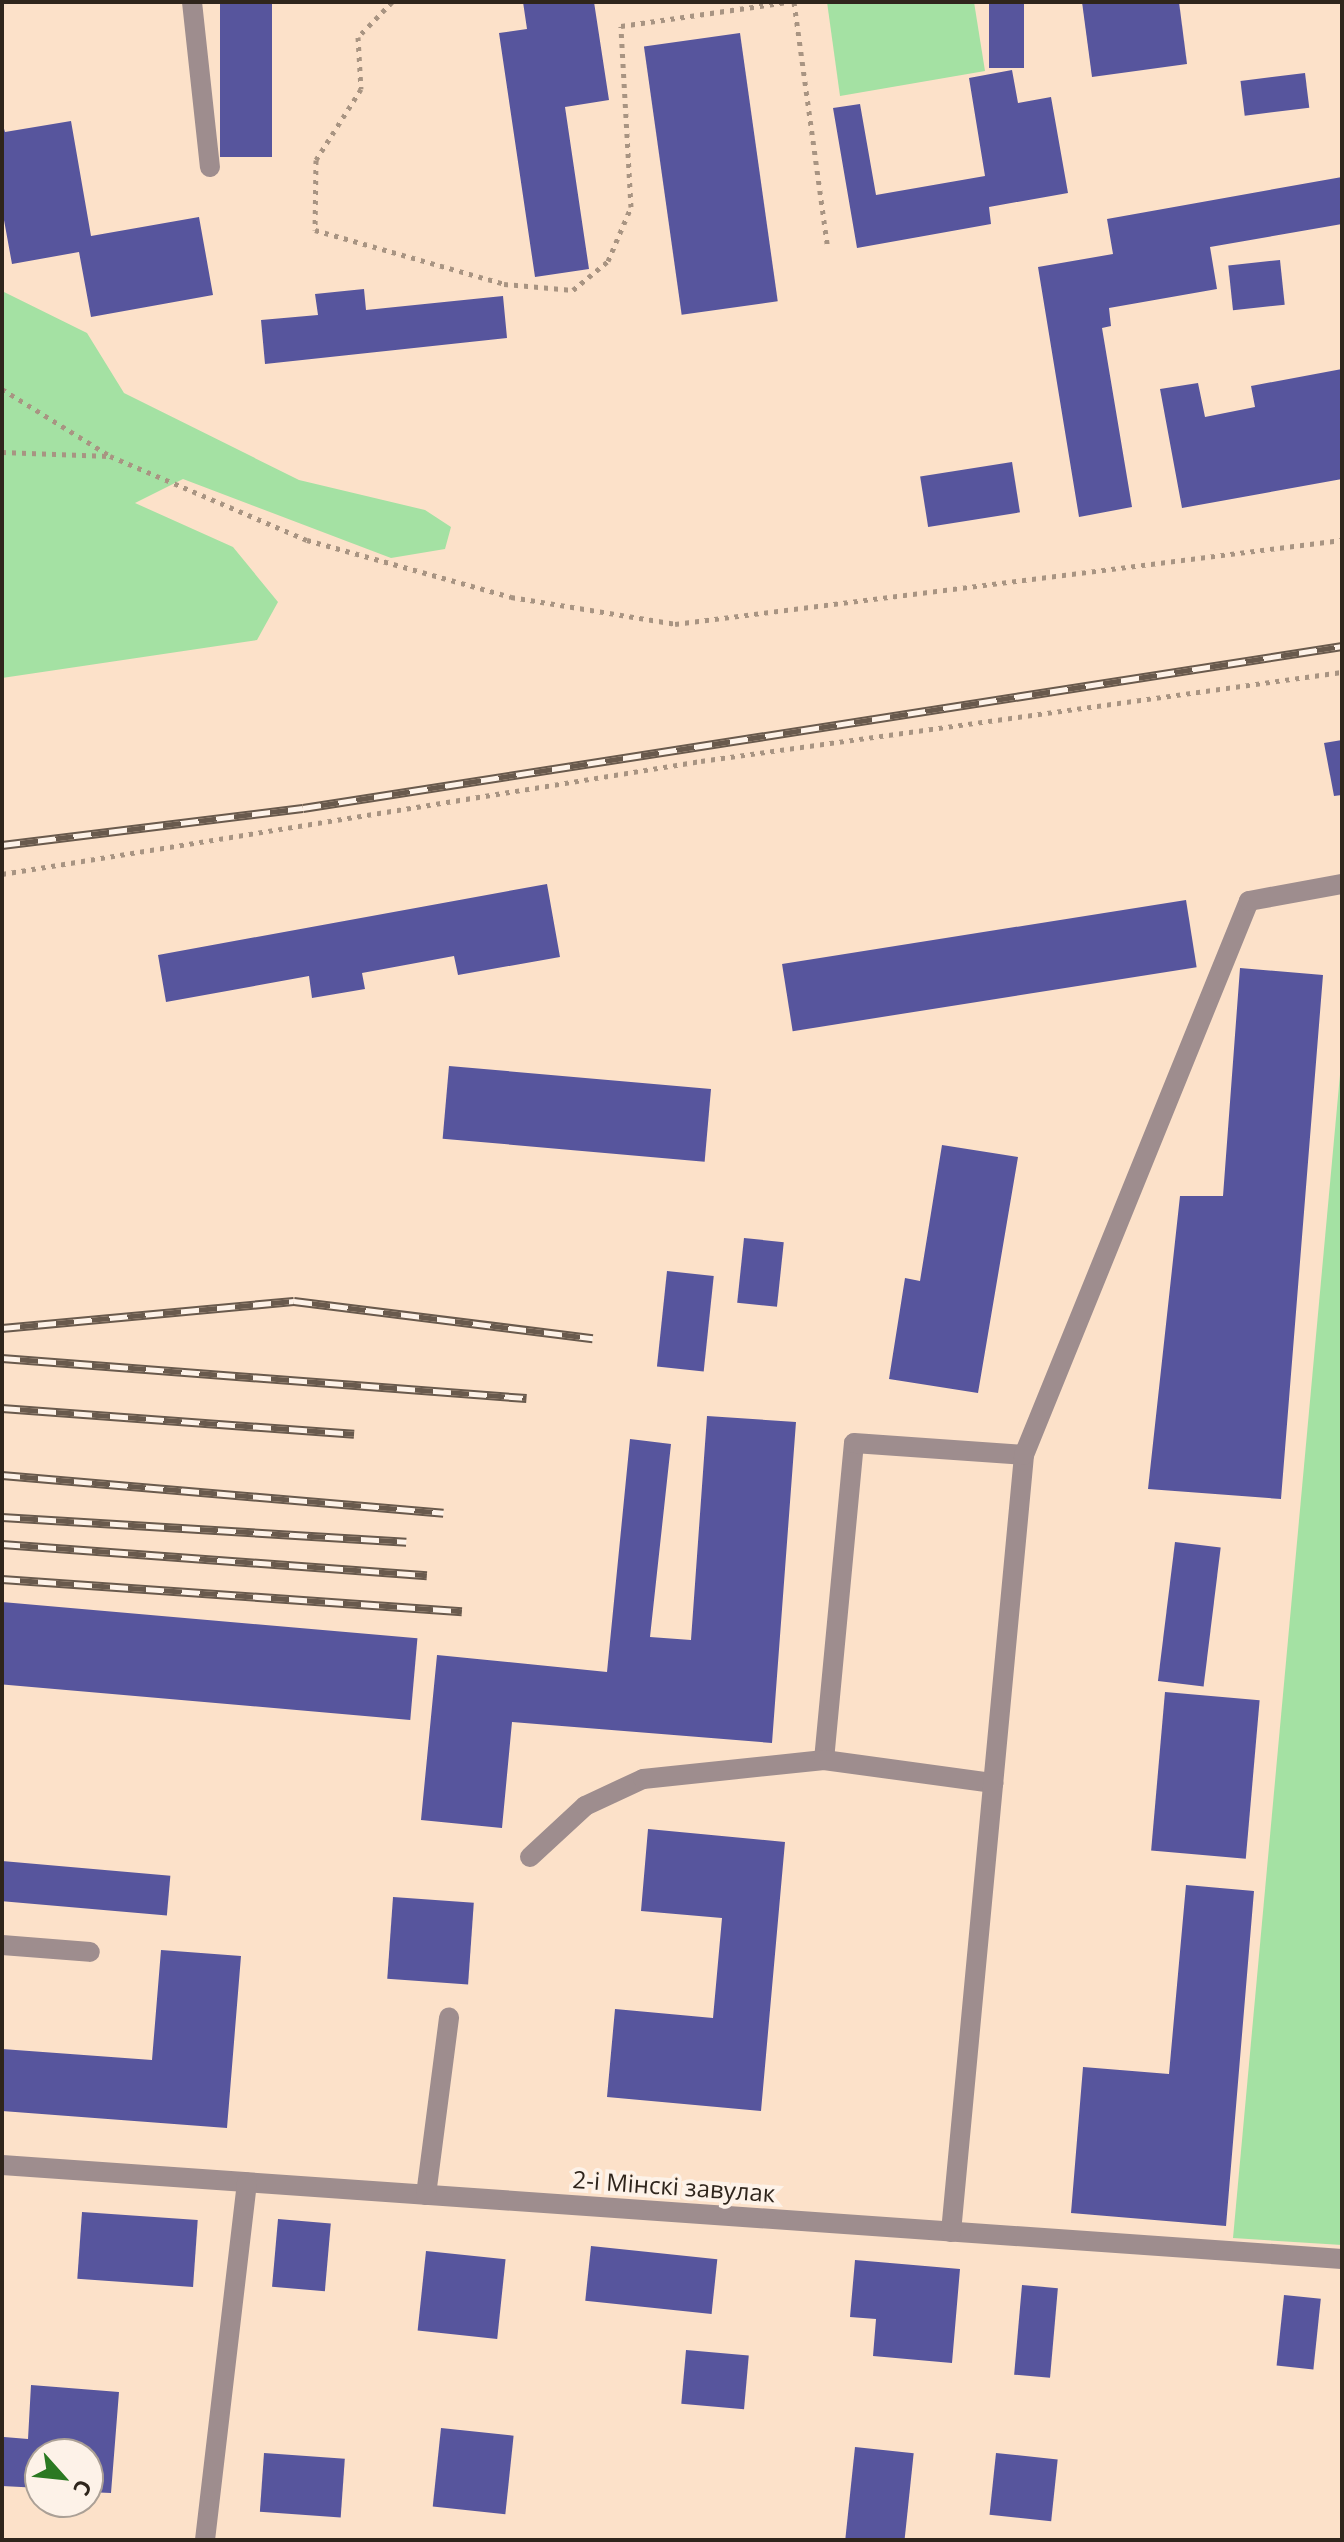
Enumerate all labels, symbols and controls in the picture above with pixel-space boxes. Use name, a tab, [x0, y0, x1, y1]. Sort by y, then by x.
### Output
street label: 2-і Мінскі завулак	[572, 2165, 776, 2207]
north arrow	[24, 2438, 104, 2518]
text: С	[67, 2475, 100, 2501]

